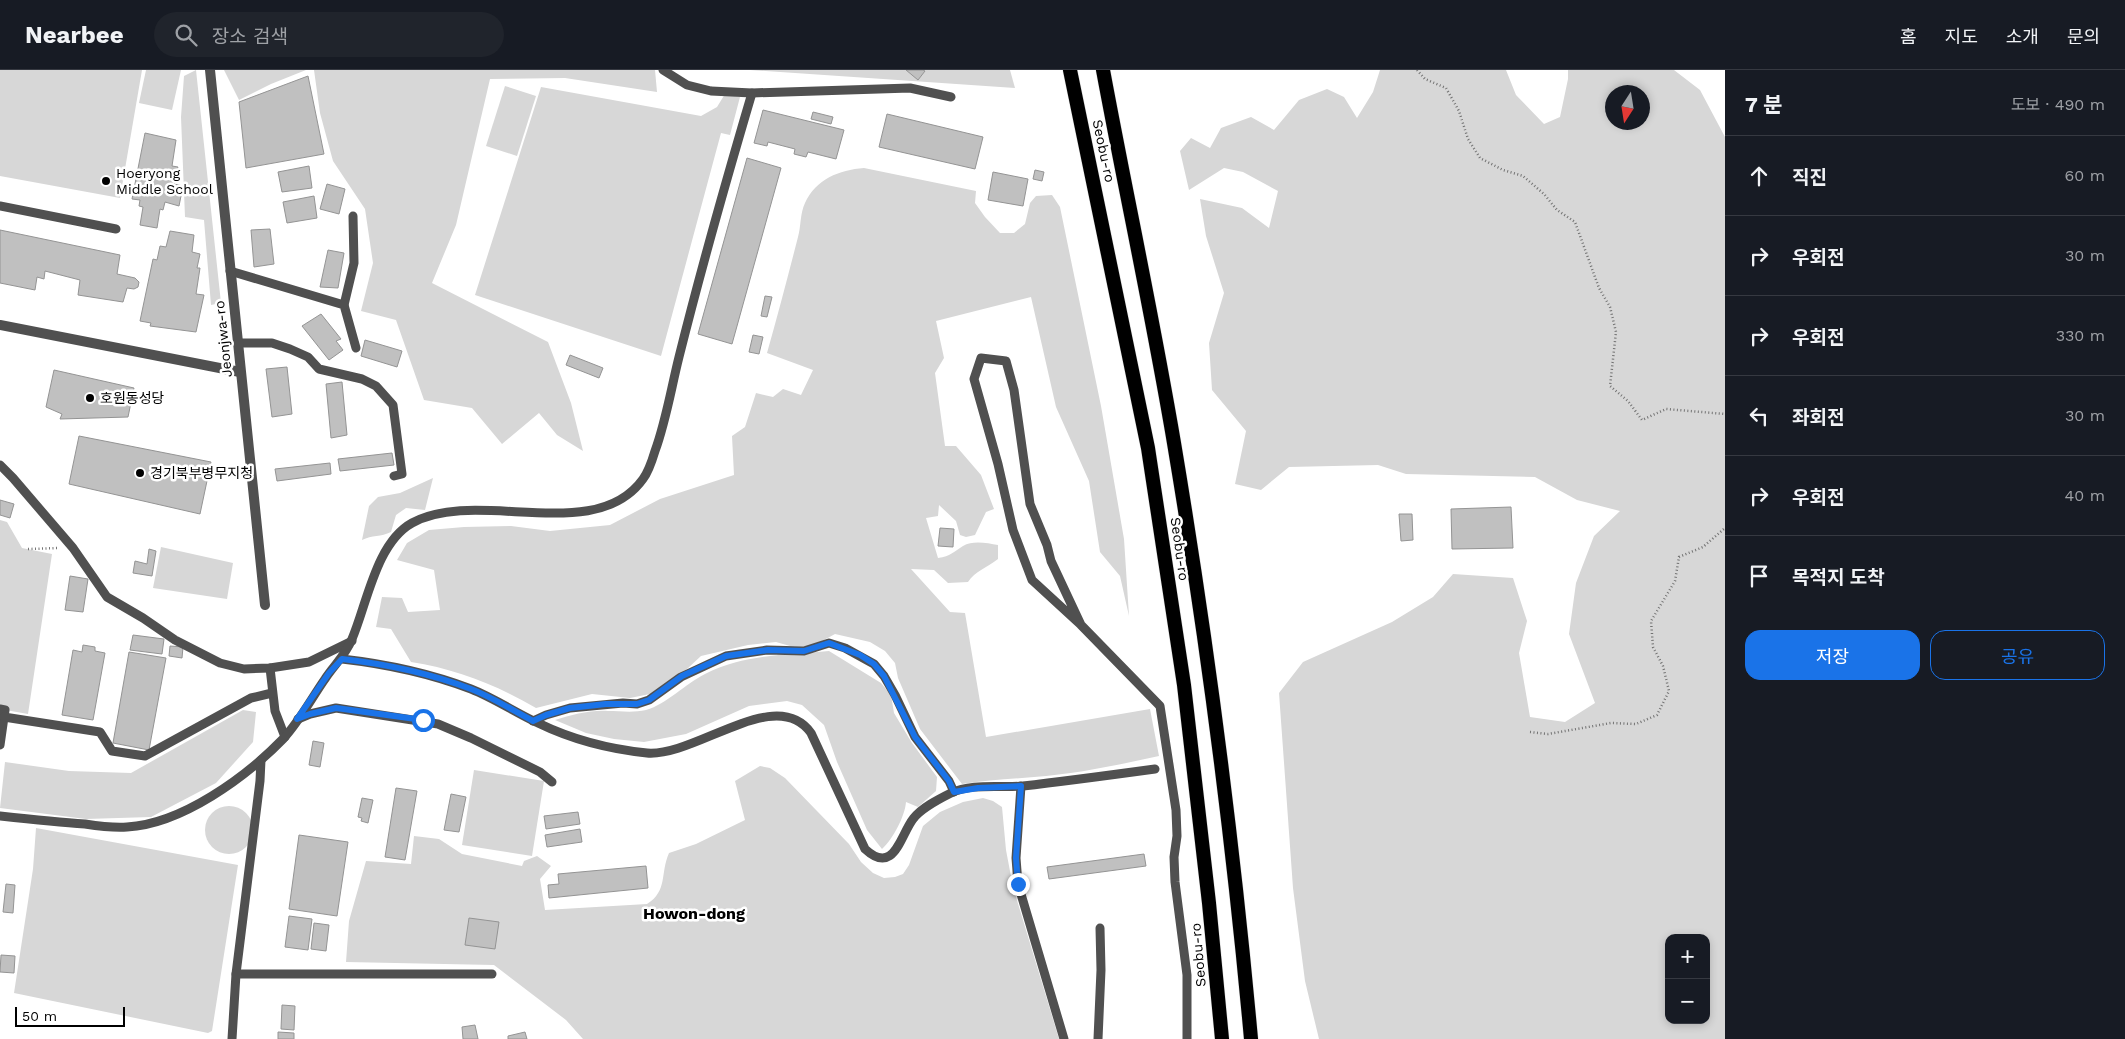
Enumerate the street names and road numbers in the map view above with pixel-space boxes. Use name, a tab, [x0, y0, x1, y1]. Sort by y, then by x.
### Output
street label: Seobu-ro	[1090, 118, 1118, 184]
street label: Jeonjwa-ro	[211, 300, 235, 378]
street label: Seobu-ro	[1168, 516, 1192, 582]
street label: Seobu-ro	[1187, 922, 1209, 988]

